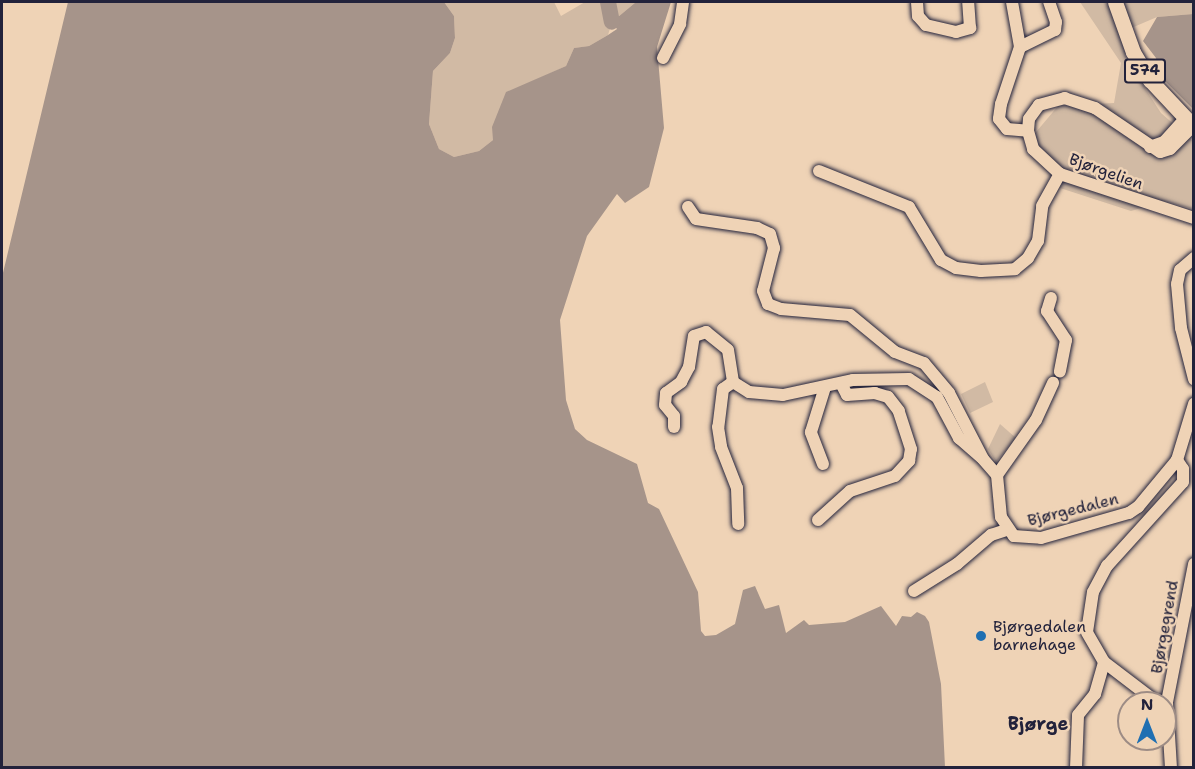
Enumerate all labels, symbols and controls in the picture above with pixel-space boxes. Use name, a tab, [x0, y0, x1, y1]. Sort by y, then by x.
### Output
road number: 574	[1124, 59, 1166, 83]
street label: Bjørgelien	[1066, 150, 1146, 194]
street label: Bjørgedalen	[1026, 489, 1120, 531]
street label: Bjørgegrend	[1147, 579, 1183, 675]
place label: Bjørgedalen barnehage	[993, 617, 1086, 655]
marker: Bjørgedalen barnehage	[974, 629, 988, 643]
north arrow	[1117, 691, 1177, 751]
text: N	[1141, 694, 1153, 715]
district label: Bjørge	[1008, 713, 1068, 735]

